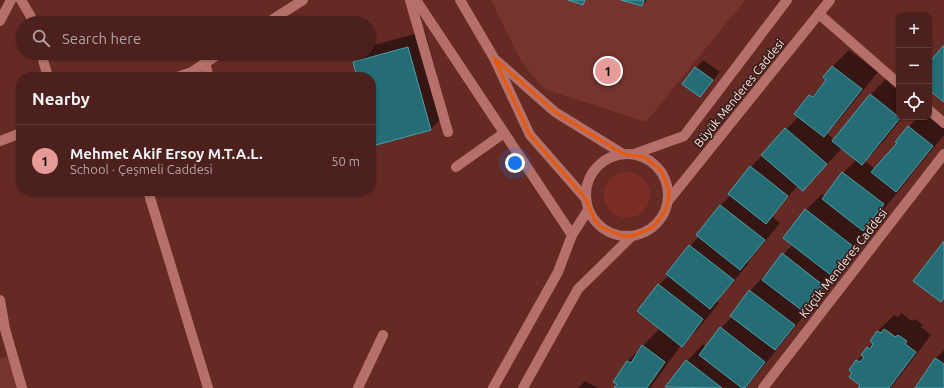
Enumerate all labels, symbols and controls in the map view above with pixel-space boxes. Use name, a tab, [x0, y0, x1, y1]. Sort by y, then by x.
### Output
map controls	[896, 12, 932, 120]
button: +	[896, 12, 932, 48]
search box	[16, 16, 376, 60]
icon: search	[30, 27, 52, 49]
text: Search here	[62, 30, 141, 47]
street label: Büyük Menderes Caddesi	[692, 36, 787, 150]
button: −	[896, 48, 932, 84]
pin: 1	[595, 56, 621, 86]
button: locate	[896, 84, 932, 120]
text: Nearby	[32, 89, 90, 108]
text: Mehmet Akif Ersoy M.T.A.L.	[70, 145, 263, 162]
your location	[505, 153, 525, 173]
text: 1	[41, 154, 49, 168]
text: 50 m	[331, 154, 360, 168]
text: School · Çeşmeli Caddesi	[70, 162, 213, 176]
street label: Küçük Menderes Caddesi	[797, 206, 890, 320]

